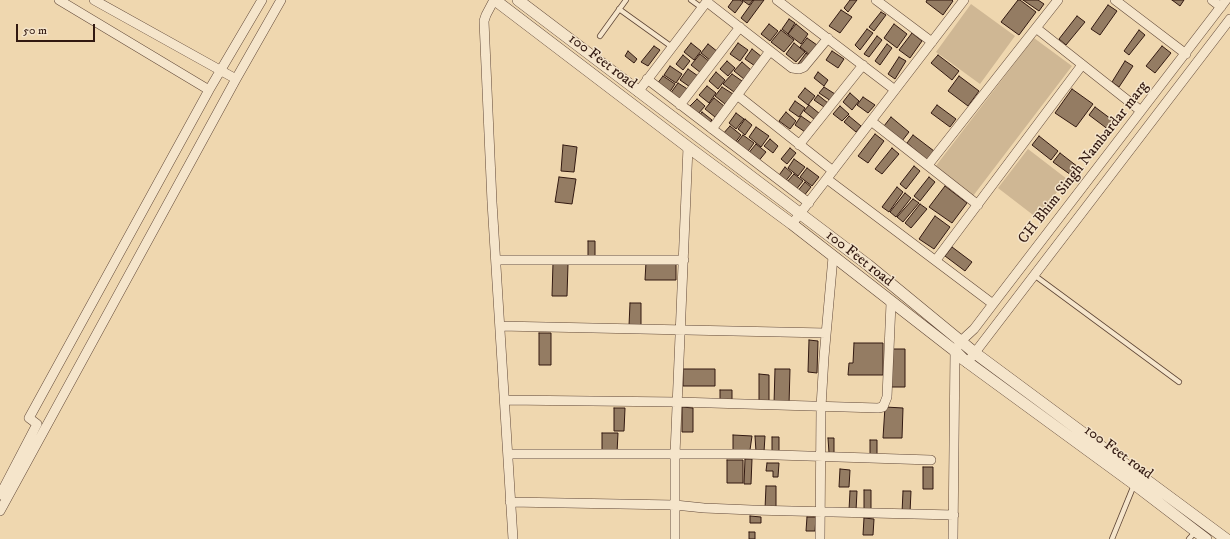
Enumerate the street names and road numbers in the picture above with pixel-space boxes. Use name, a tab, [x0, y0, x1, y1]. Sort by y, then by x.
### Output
street label: 100 Feet road	[564, 30, 640, 94]
street label: CH Bhim Singh Nambardar marg	[1015, 78, 1153, 248]
street label: 100 Feet road	[822, 227, 896, 291]
street label: 100 Feet road	[1080, 422, 1156, 484]

